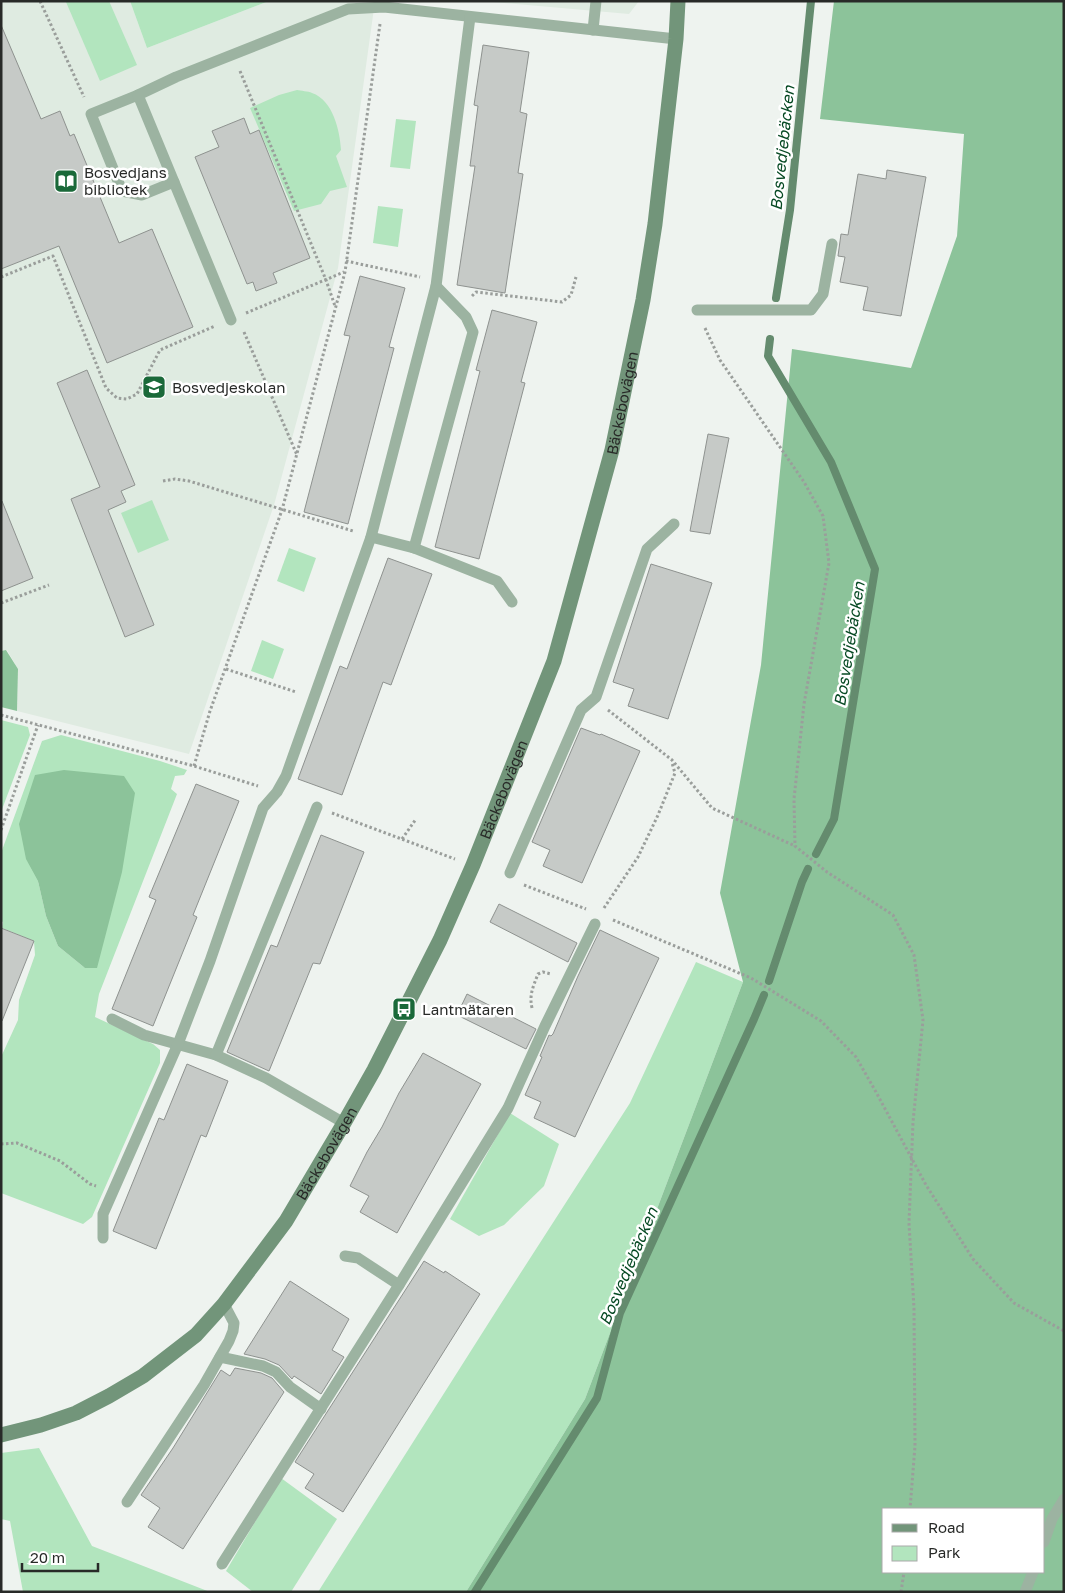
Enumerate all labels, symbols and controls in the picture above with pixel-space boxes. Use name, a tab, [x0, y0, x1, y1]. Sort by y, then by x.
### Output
water label: Bosvedjebäcken	[765, 83, 799, 211]
place label: Bosvedjans bibliotek	[84, 163, 167, 198]
library icon: Bosvedjans bibliotek	[53, 168, 79, 194]
street label: Bäckebovägen	[602, 350, 641, 456]
school or university icon: Bosvedjeskolan	[141, 374, 167, 400]
place label: Bosvedjeskolan	[172, 378, 285, 396]
water label: Bosvedjebäcken	[829, 579, 869, 708]
street label: Bäckebovägen	[475, 737, 531, 842]
bus stop icon: Lantmätaren	[391, 996, 417, 1022]
place label: Lantmätaren	[422, 1000, 514, 1018]
street label: Bäckebovägen	[292, 1103, 361, 1203]
water label: Bosvedjebäcken	[594, 1203, 662, 1328]
legend	[882, 1508, 1045, 1573]
text: Road	[928, 1518, 965, 1536]
scale bar	[22, 1540, 99, 1572]
text: Park	[928, 1543, 961, 1561]
text: 20 m	[30, 1548, 65, 1566]

